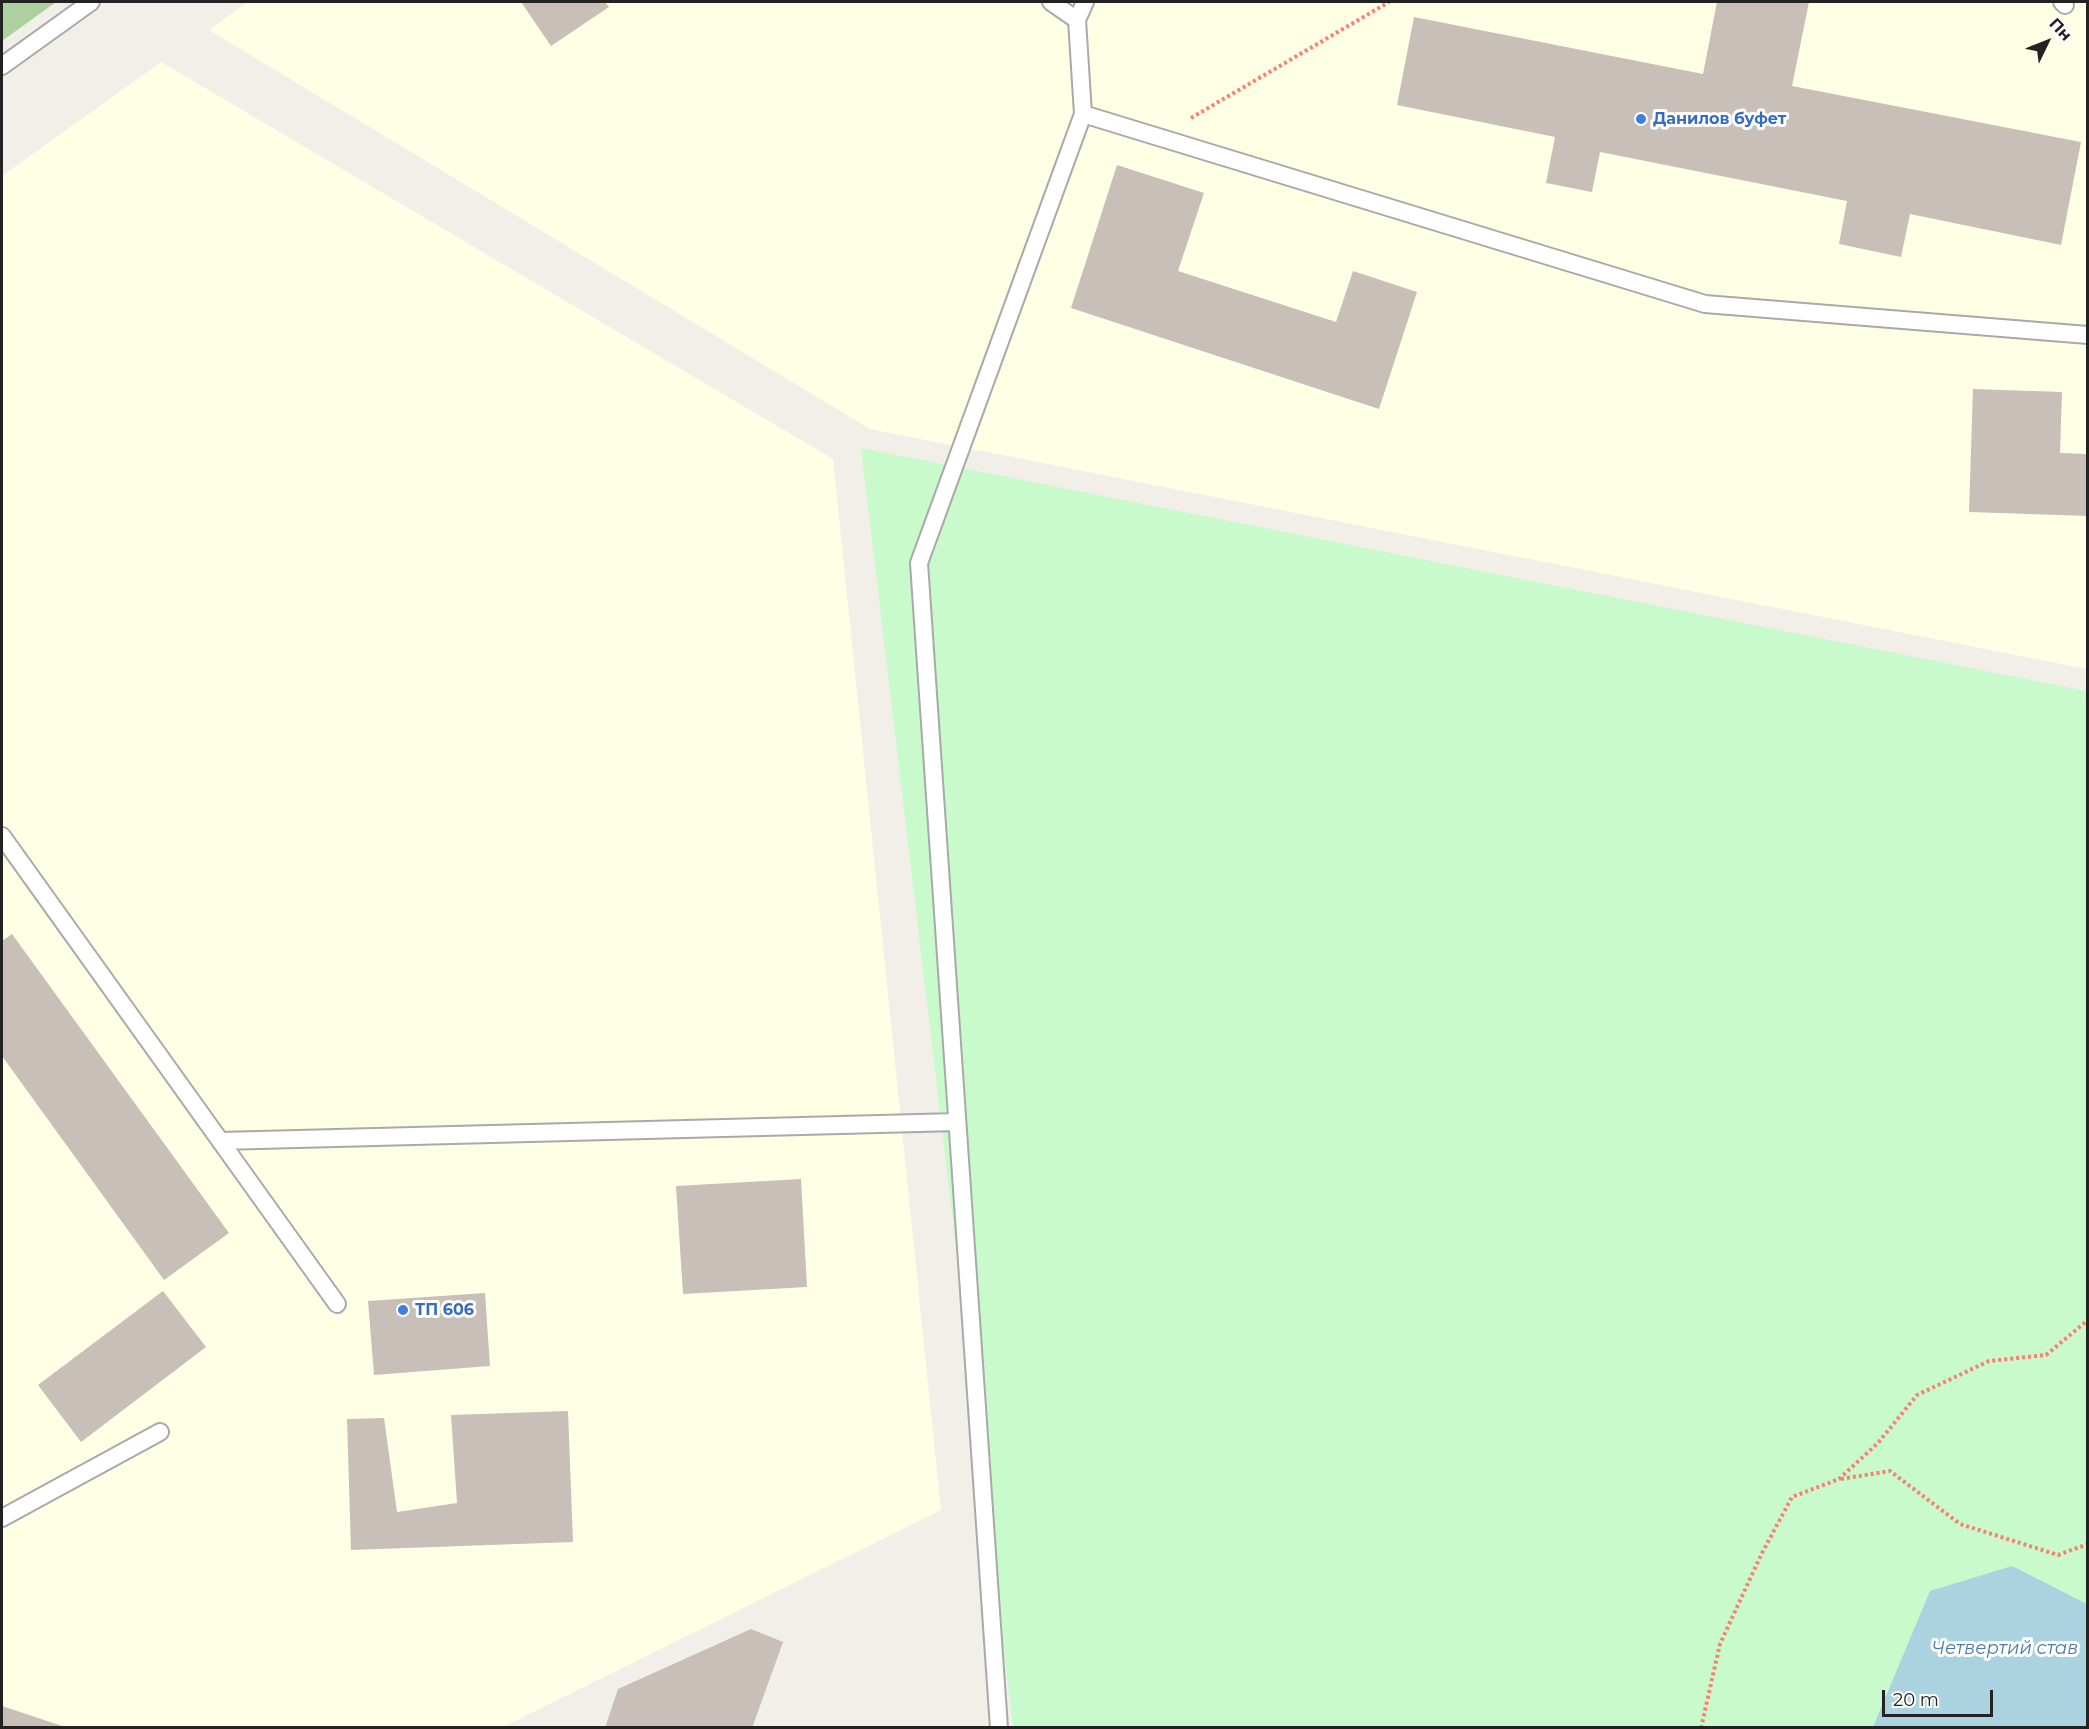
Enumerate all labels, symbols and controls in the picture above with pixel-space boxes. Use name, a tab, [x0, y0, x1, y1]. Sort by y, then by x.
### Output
north arrow	[2017, 12, 2077, 72]
text: Пн	[2045, 14, 2076, 45]
place label: Данилов буфет	[1653, 109, 1786, 129]
marker: Данилов буфет	[1634, 112, 1648, 126]
place label: ТП 606	[415, 1300, 474, 1320]
marker: ТП 606	[396, 1303, 410, 1317]
water label: Четвертий став	[1932, 1638, 2078, 1660]
scale bar	[1885, 1678, 1996, 1716]
text: 20 m	[1893, 1689, 1939, 1711]

